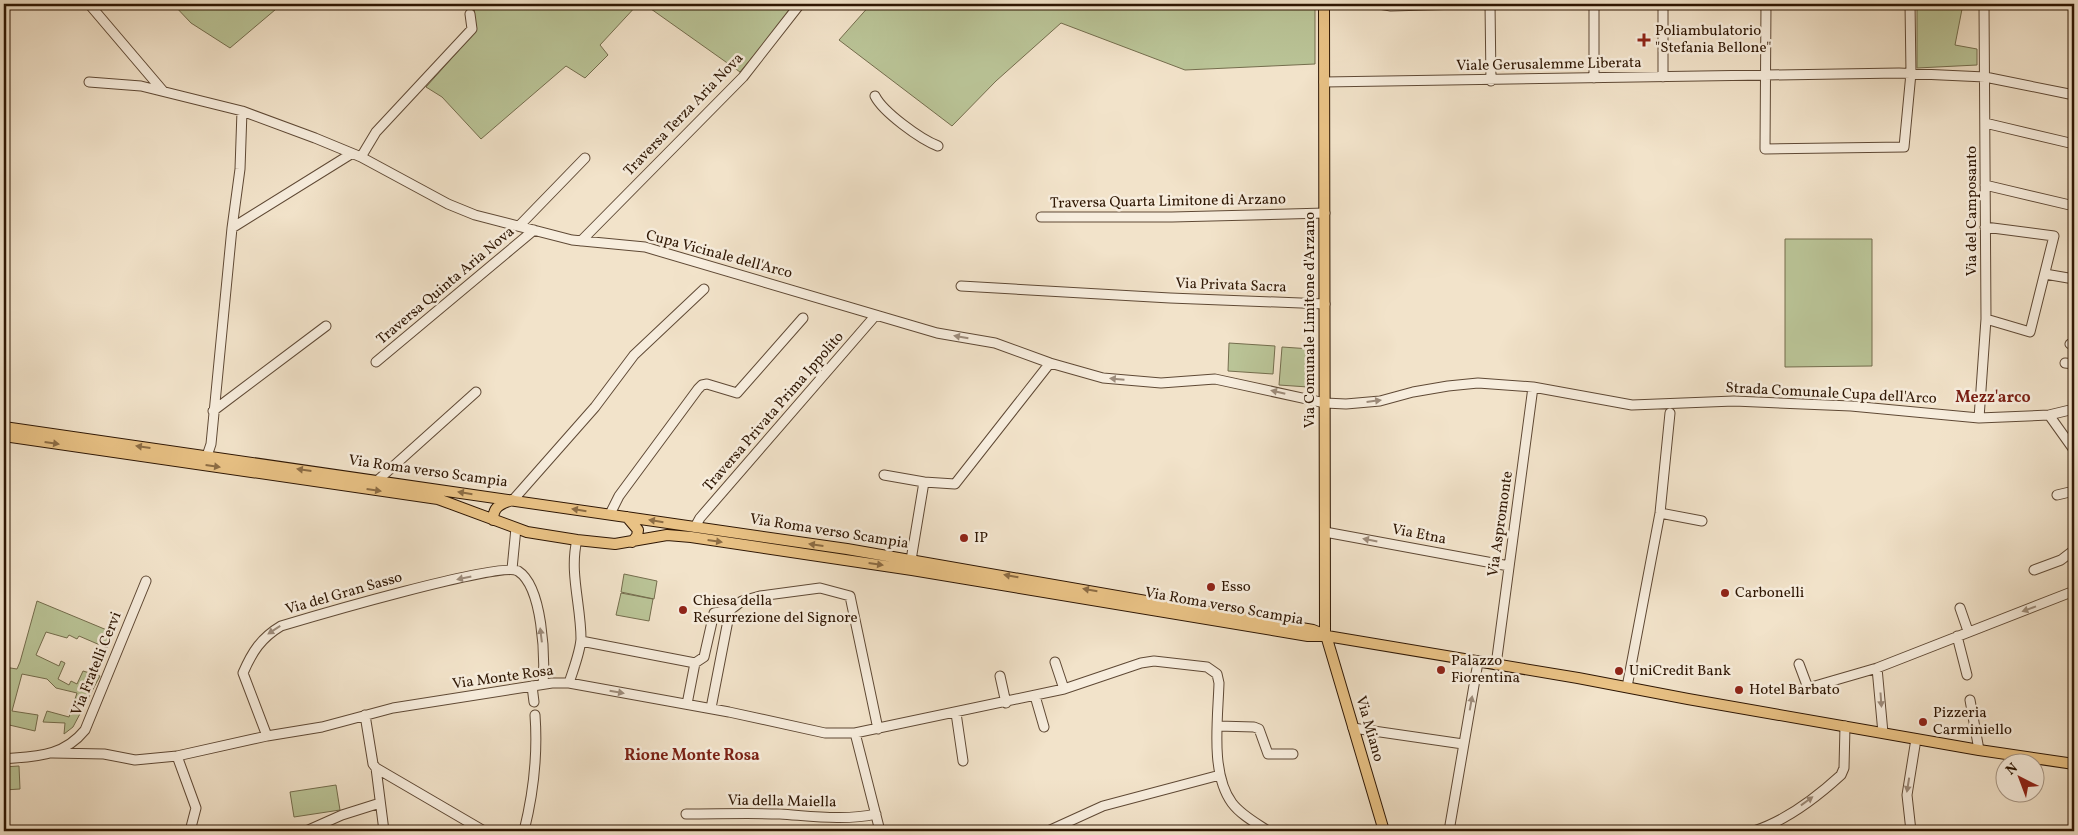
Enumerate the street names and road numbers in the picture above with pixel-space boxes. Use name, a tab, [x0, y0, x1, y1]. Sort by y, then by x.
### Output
street label: Traversa Terza Aria Nova	[619, 49, 749, 181]
street label: Viale Gerusalemme Liberata	[1456, 53, 1642, 77]
street label: Via del Camposanto	[1962, 146, 1983, 276]
street label: Traversa Quarta Limitone di Arzano	[1050, 189, 1286, 215]
street label: Via Comunale Limitone d'Arzano	[1300, 212, 1321, 428]
street label: Traversa Quinta Aria Nova	[372, 222, 520, 350]
street label: Cupa Vicinale dell'Arco	[643, 225, 795, 285]
street label: Via Privata Sacra	[1175, 274, 1287, 298]
street label: Traversa Privata Prima Ippolito	[699, 328, 849, 496]
street label: Strada Comunale Cupa dell'Arco	[1725, 378, 1937, 410]
street label: Via Roma verso Scampia	[347, 450, 509, 494]
street label: Via Aspromonte	[1483, 470, 1519, 578]
street label: Via Roma verso Scampia	[748, 509, 910, 555]
street label: Via Etna	[1390, 519, 1448, 551]
street label: Via del Gran Sasso	[283, 567, 405, 621]
street label: Via Roma verso Scampia	[1143, 583, 1305, 631]
street label: Via Fratelli Cervi	[67, 609, 127, 719]
street label: Via Monte Rosa	[451, 660, 555, 696]
street label: Via Miano	[1350, 694, 1388, 764]
street label: Via della Maiella	[727, 791, 837, 813]

